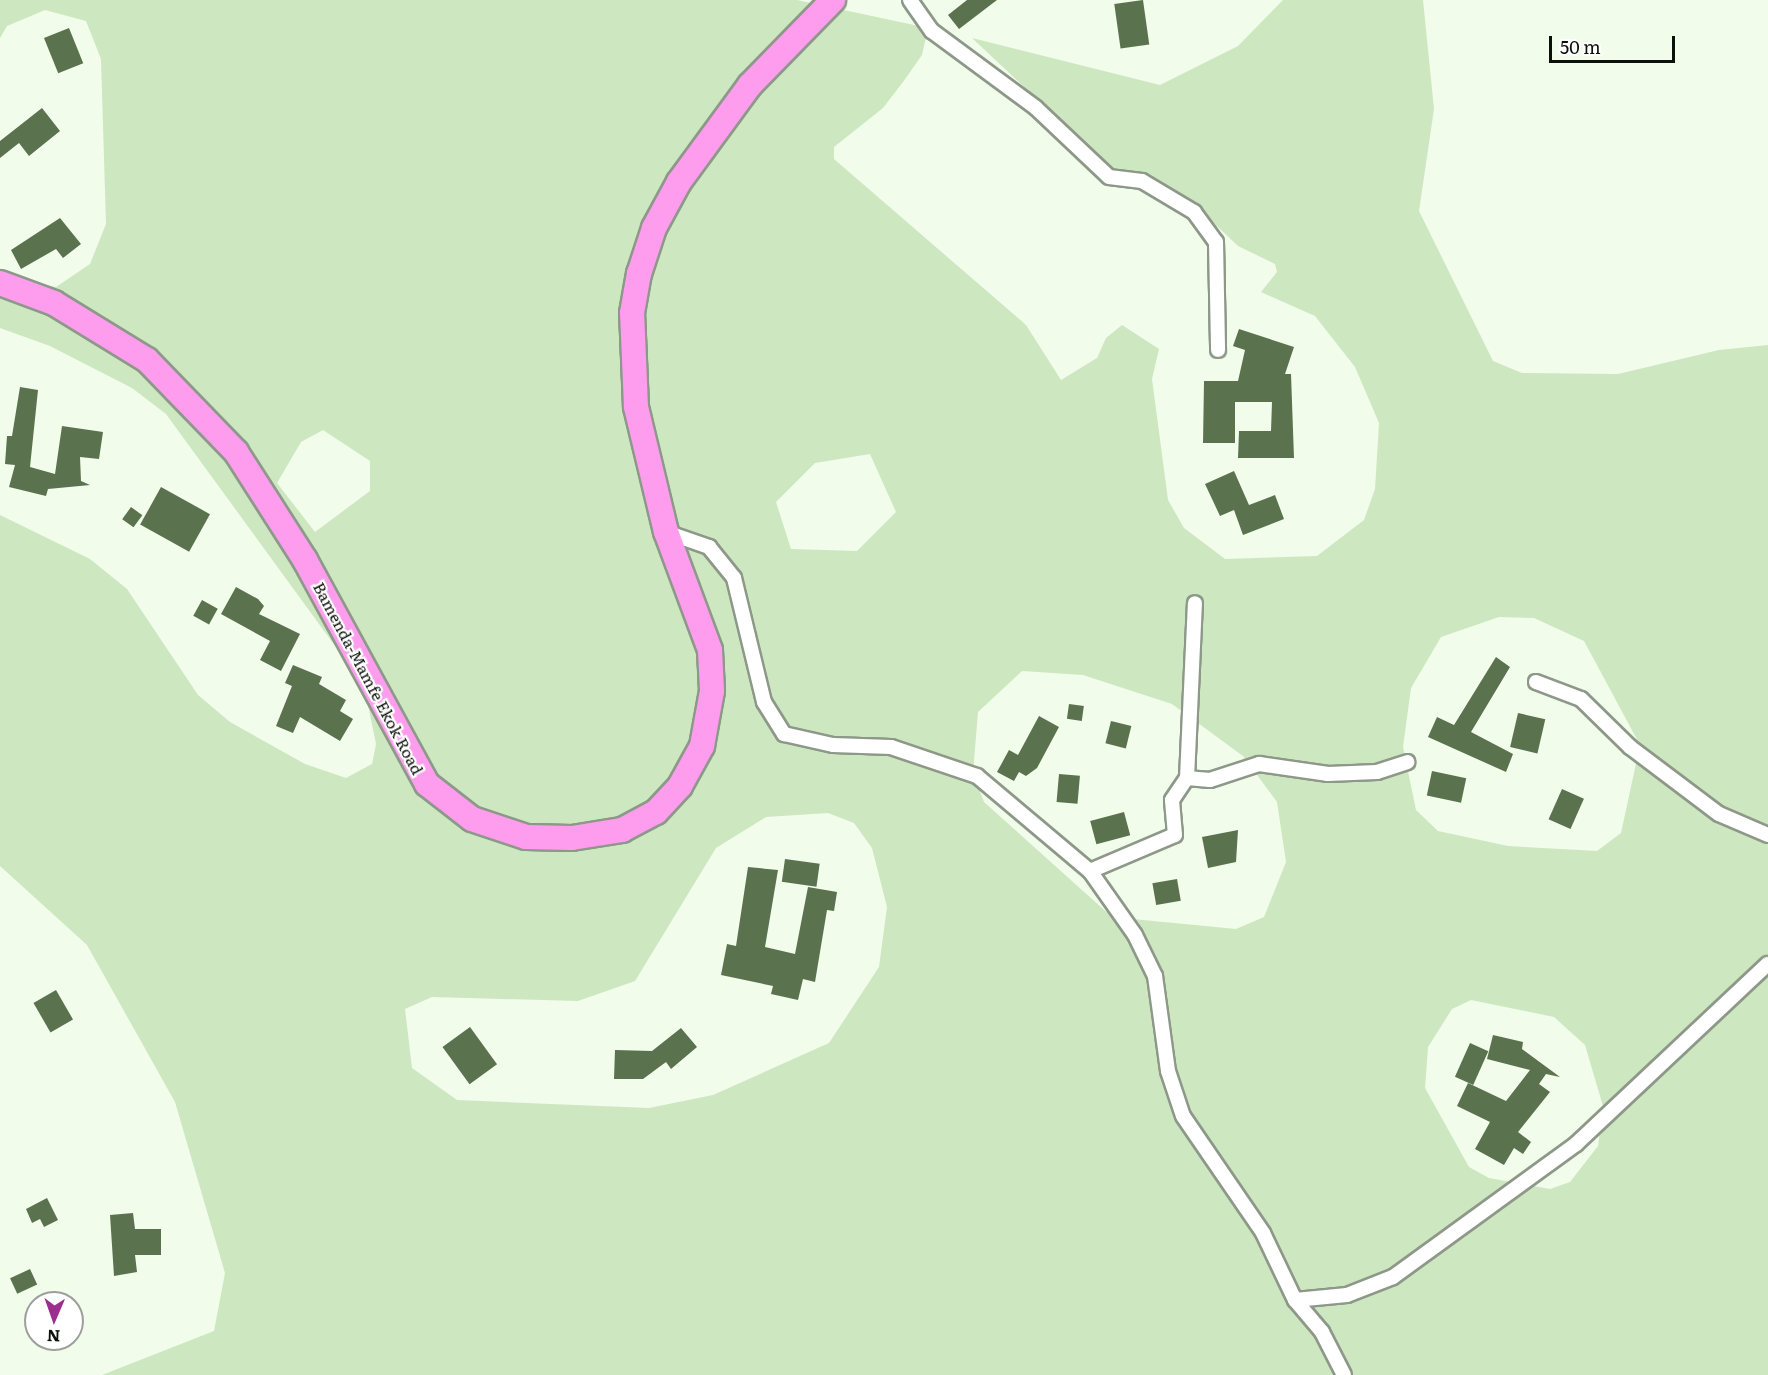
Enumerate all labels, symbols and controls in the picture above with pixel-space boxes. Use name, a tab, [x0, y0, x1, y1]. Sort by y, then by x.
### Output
scale bar	[1552, 24, 1678, 62]
text: 50 m	[1560, 33, 1601, 60]
street label: Bamenda-Mamfe Ekok Road	[310, 579, 428, 777]
north arrow	[24, 1291, 84, 1351]
text: N	[46, 1325, 61, 1349]

